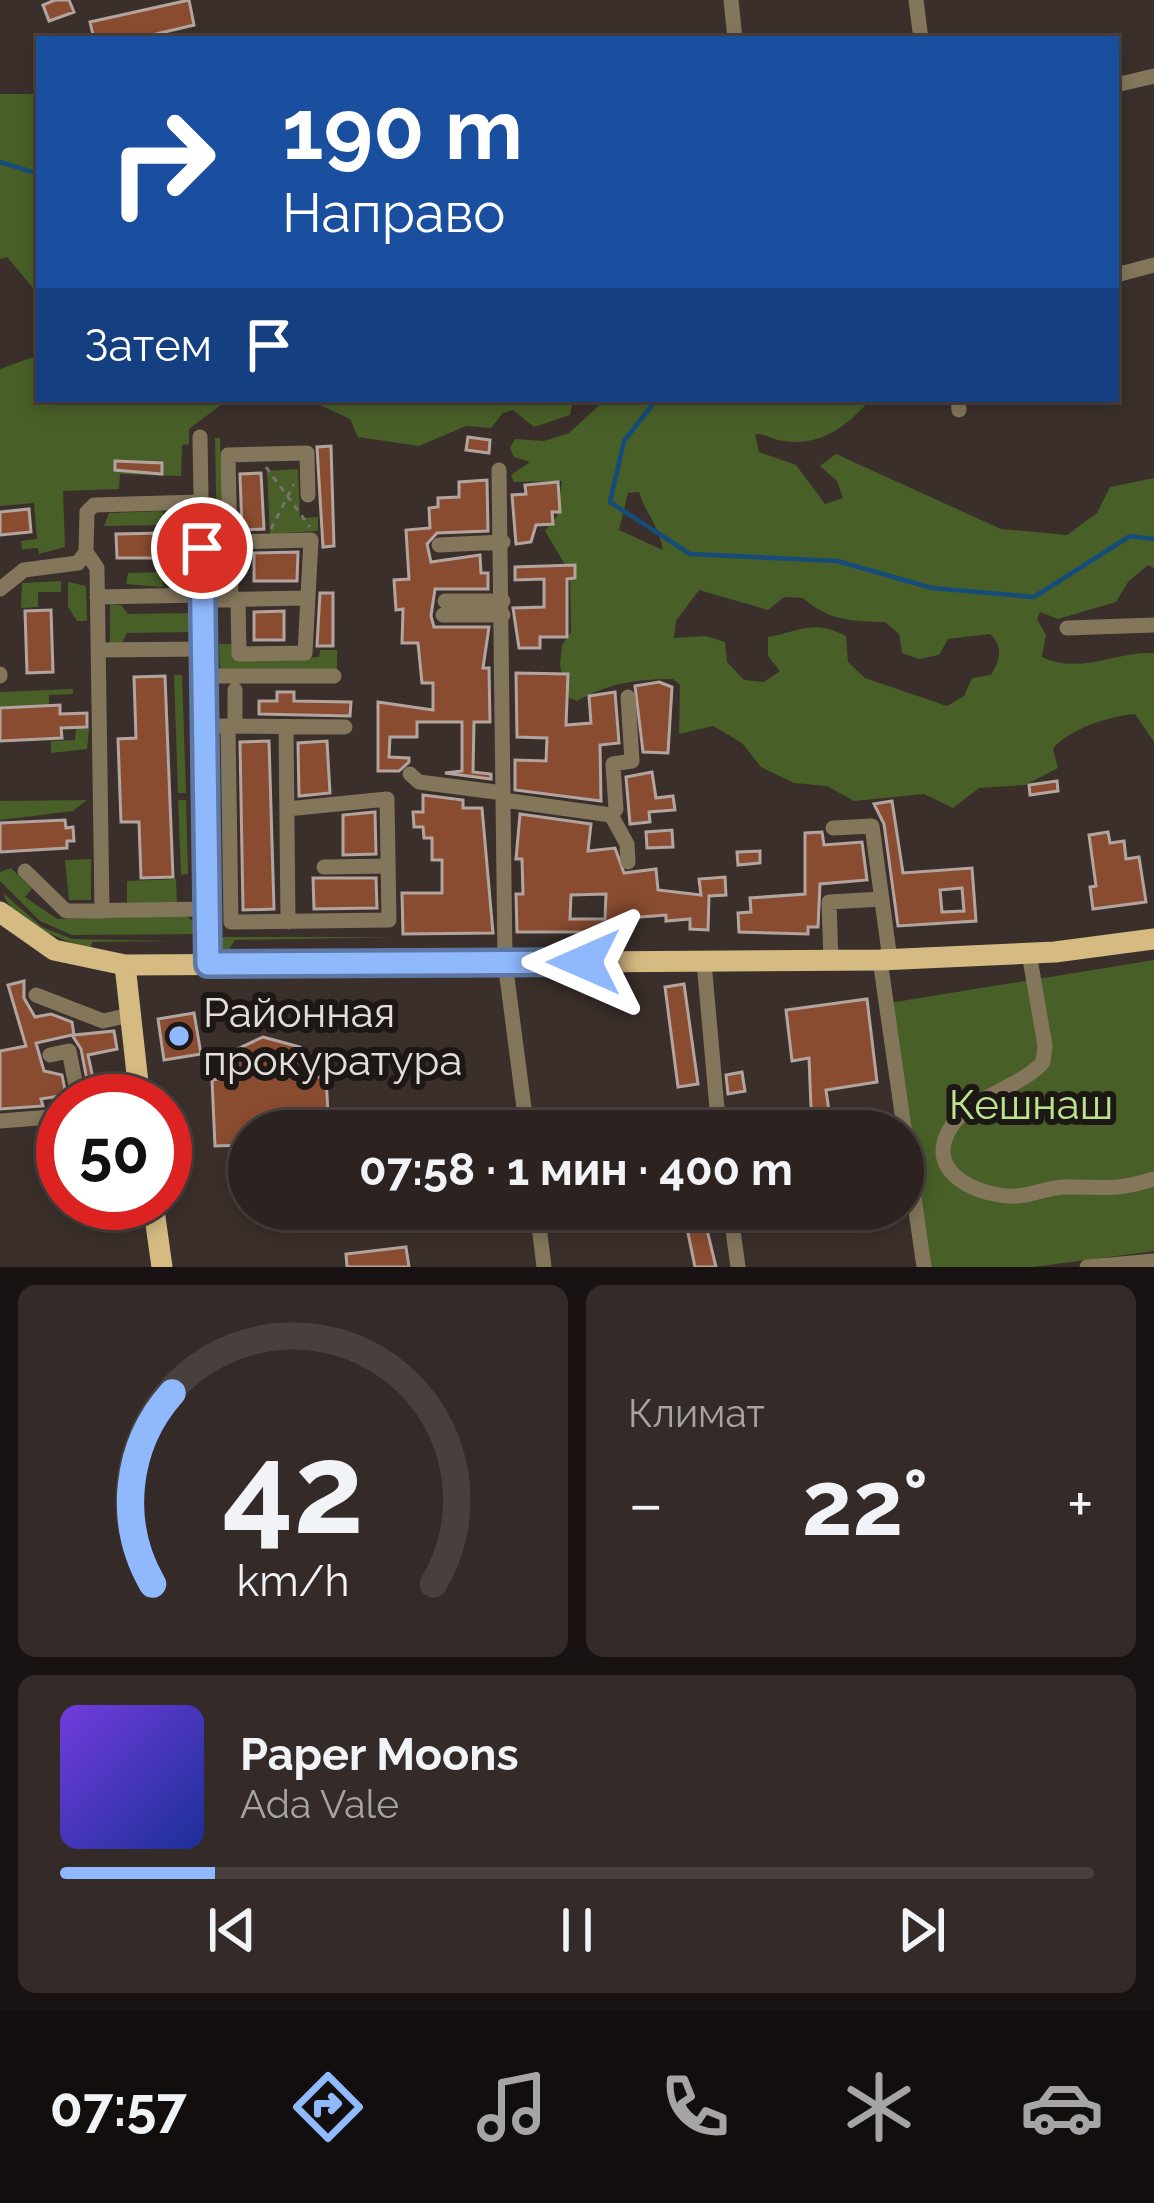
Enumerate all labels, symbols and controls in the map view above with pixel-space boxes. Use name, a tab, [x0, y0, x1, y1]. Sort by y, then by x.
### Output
text: 190 m	[282, 80, 523, 179]
icon: right	[84, 84, 240, 240]
text: Направо	[282, 181, 505, 245]
icon: arrive	[236, 312, 302, 378]
text: Затем	[84, 319, 212, 372]
pin	[151, 497, 253, 599]
icon: arrive	[169, 515, 235, 581]
position arrow	[521, 899, 647, 1025]
place label: Районная прокуратура	[203, 988, 462, 1085]
marker: Районная прокуратура	[166, 1023, 192, 1049]
speed limit sign: 50	[36, 1074, 192, 1230]
park label: Кешнаш	[949, 1080, 1113, 1129]
text: 07:58 · 1 мин · 400 m	[359, 1143, 793, 1196]
text: Климат	[628, 1390, 765, 1436]
text: 42	[222, 1416, 364, 1562]
text: 22°	[802, 1450, 928, 1556]
text: −	[628, 1465, 664, 1542]
text: +	[1067, 1465, 1094, 1542]
text: km/h	[236, 1556, 350, 1606]
text: Paper Moons	[240, 1728, 519, 1781]
text: Ada Vale	[240, 1781, 399, 1827]
icon: previous	[199, 1897, 265, 1963]
icon: pause	[544, 1897, 610, 1963]
icon: next	[889, 1897, 955, 1963]
icon: directions	[286, 2065, 370, 2149]
icon: music	[470, 2065, 554, 2149]
icon: phone	[653, 2065, 737, 2149]
icon: climate	[837, 2065, 921, 2149]
icon: car	[1020, 2065, 1104, 2149]
text: 07:57	[50, 2075, 187, 2139]

